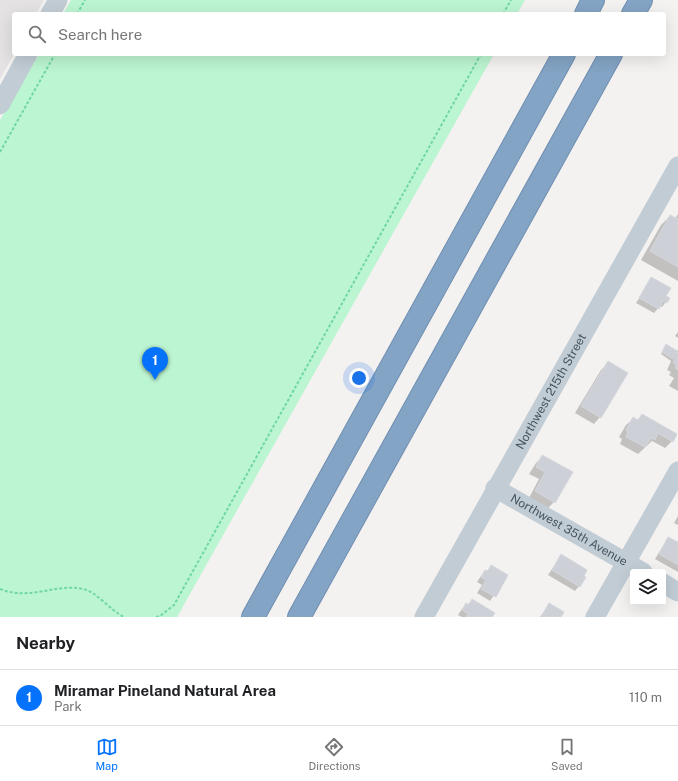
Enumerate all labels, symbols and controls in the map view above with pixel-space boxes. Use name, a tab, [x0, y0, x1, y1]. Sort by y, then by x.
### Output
search box	[12, 12, 666, 56]
icon: search	[26, 23, 48, 45]
text: Search here	[58, 26, 142, 43]
street label: Northwest 215th Street	[513, 331, 589, 452]
pin: 1	[142, 347, 168, 380]
your location	[349, 368, 369, 388]
street label: Northwest 35th Avenue	[508, 491, 630, 569]
map controls	[630, 569, 666, 605]
button: layers	[630, 569, 666, 605]
text: Nearby	[16, 633, 75, 653]
text: Miramar Pineland Natural Area	[54, 682, 276, 699]
text: 1	[26, 690, 32, 705]
text: 110 m	[629, 690, 662, 705]
text: Park	[54, 699, 82, 714]
tab: Map	[95, 736, 118, 772]
tab: Directions	[309, 736, 360, 772]
tab: Saved	[551, 736, 583, 772]

